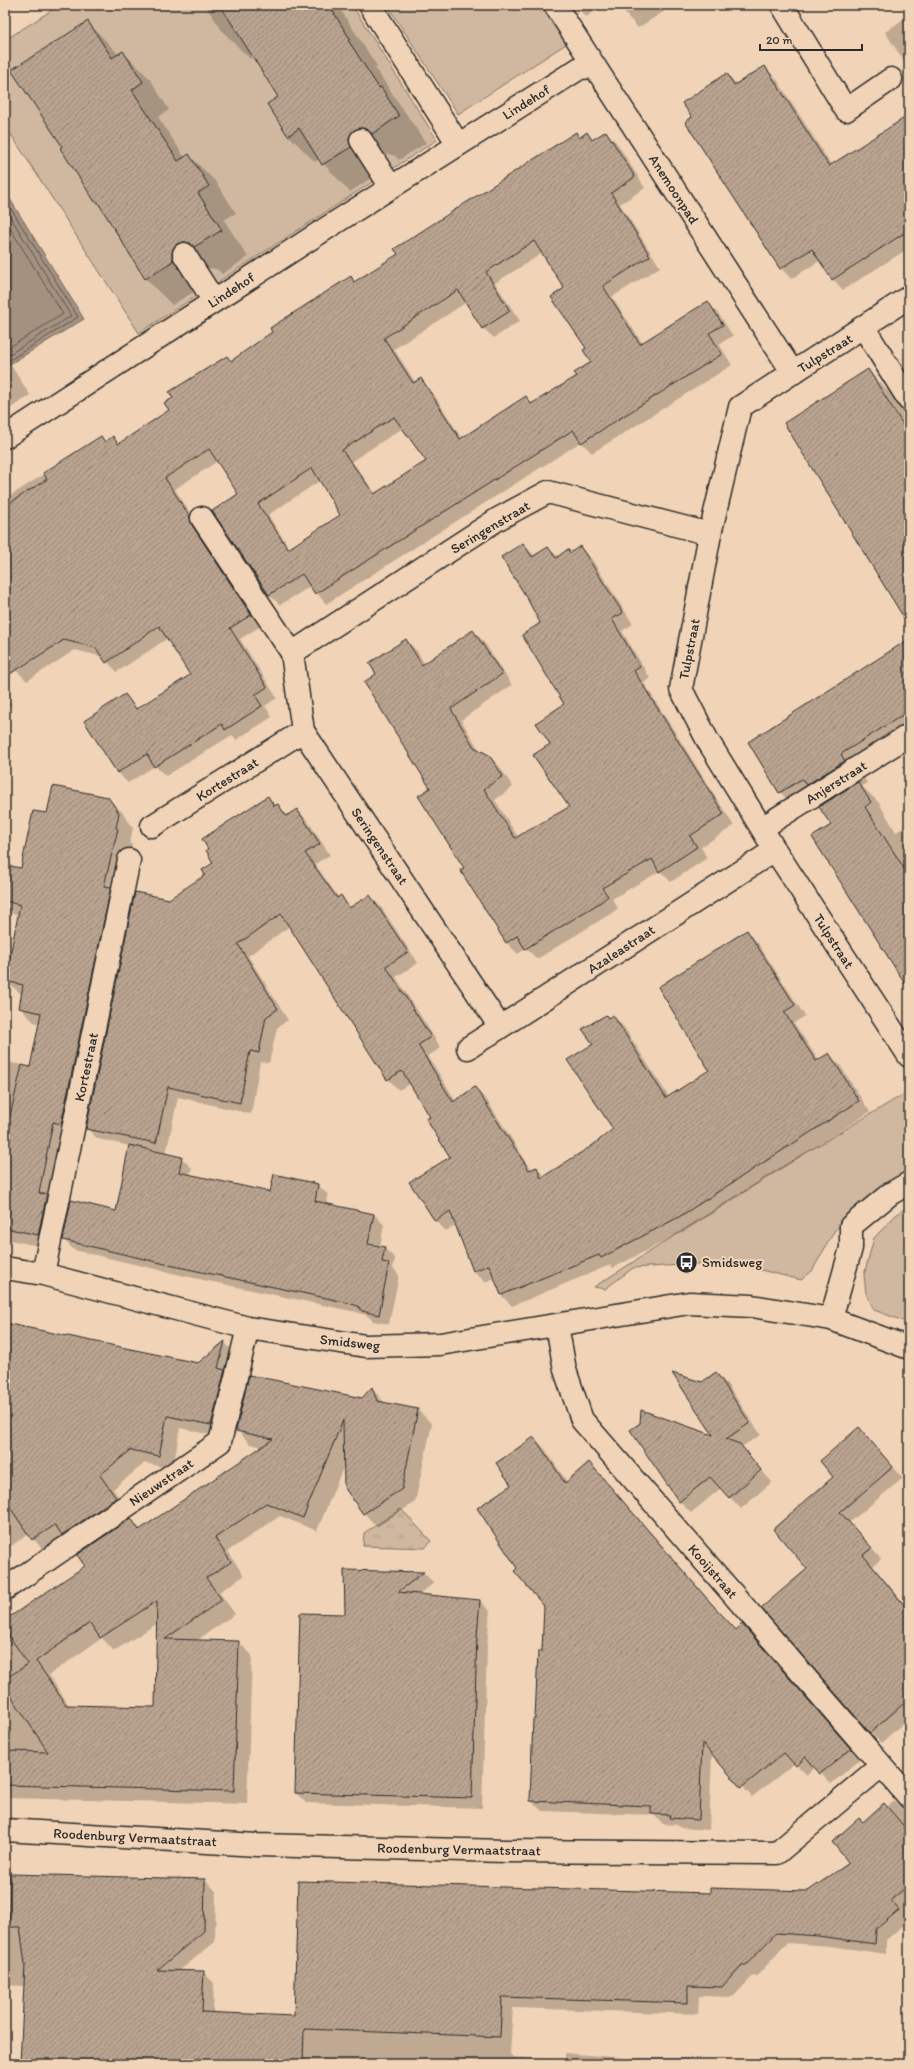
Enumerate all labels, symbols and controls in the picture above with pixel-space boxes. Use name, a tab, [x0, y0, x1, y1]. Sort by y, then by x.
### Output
scale bar	[760, 26, 862, 52]
text: 20 m	[766, 33, 793, 47]
street label: Lindehof	[499, 81, 554, 124]
street label: Anemoonpad	[645, 151, 703, 228]
street label: Lindehof	[205, 269, 259, 312]
street label: Tulpstraat	[795, 330, 856, 377]
street label: Seringenstraat	[448, 497, 533, 558]
street label: Tulpstraat	[675, 617, 704, 681]
street label: Kortestraat	[193, 754, 262, 805]
street label: Anjerstraat	[802, 757, 870, 808]
street label: Seringenstraat	[348, 804, 412, 888]
street label: Tulpstraat	[810, 911, 858, 972]
street label: Azaleastraat	[584, 921, 658, 977]
street label: Kortestraat	[71, 1031, 102, 1103]
bus stop icon: Smidsweg	[674, 1249, 700, 1275]
place label: Smidsweg	[702, 1254, 763, 1271]
street label: Smidsweg	[319, 1331, 382, 1354]
street label: Nieuwstraat	[126, 1455, 196, 1510]
street label: Kooijstraat	[684, 1541, 741, 1602]
street label: Roodenburg Vermaatstraat	[53, 1825, 217, 1850]
street label: Roodenburg Vermaatstraat	[377, 1840, 541, 1859]

